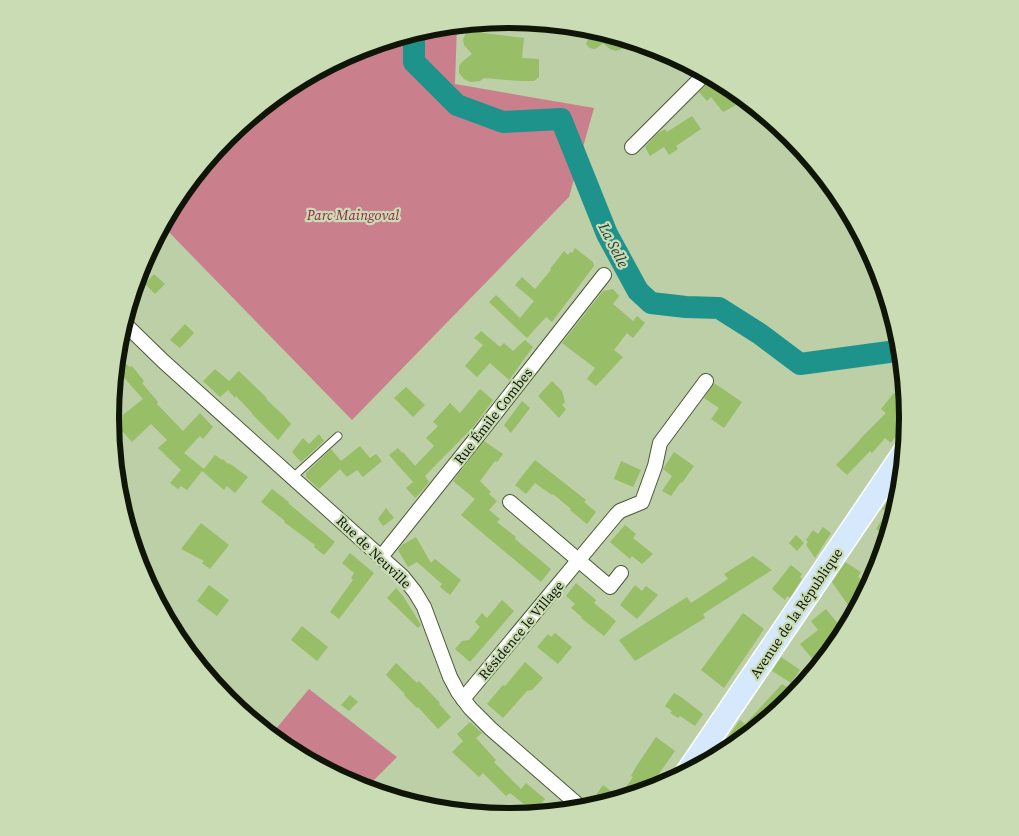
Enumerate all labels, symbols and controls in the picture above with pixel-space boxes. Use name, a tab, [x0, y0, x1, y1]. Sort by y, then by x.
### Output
park label: Parc Maingoval	[306, 205, 399, 225]
water label: La Selle	[593, 218, 634, 271]
street label: Rue Émile Combes	[449, 363, 537, 469]
street label: Rue de Neuville	[332, 511, 416, 593]
street label: Avenue de la République	[745, 544, 847, 682]
street label: Résidence le Village	[474, 576, 568, 684]

